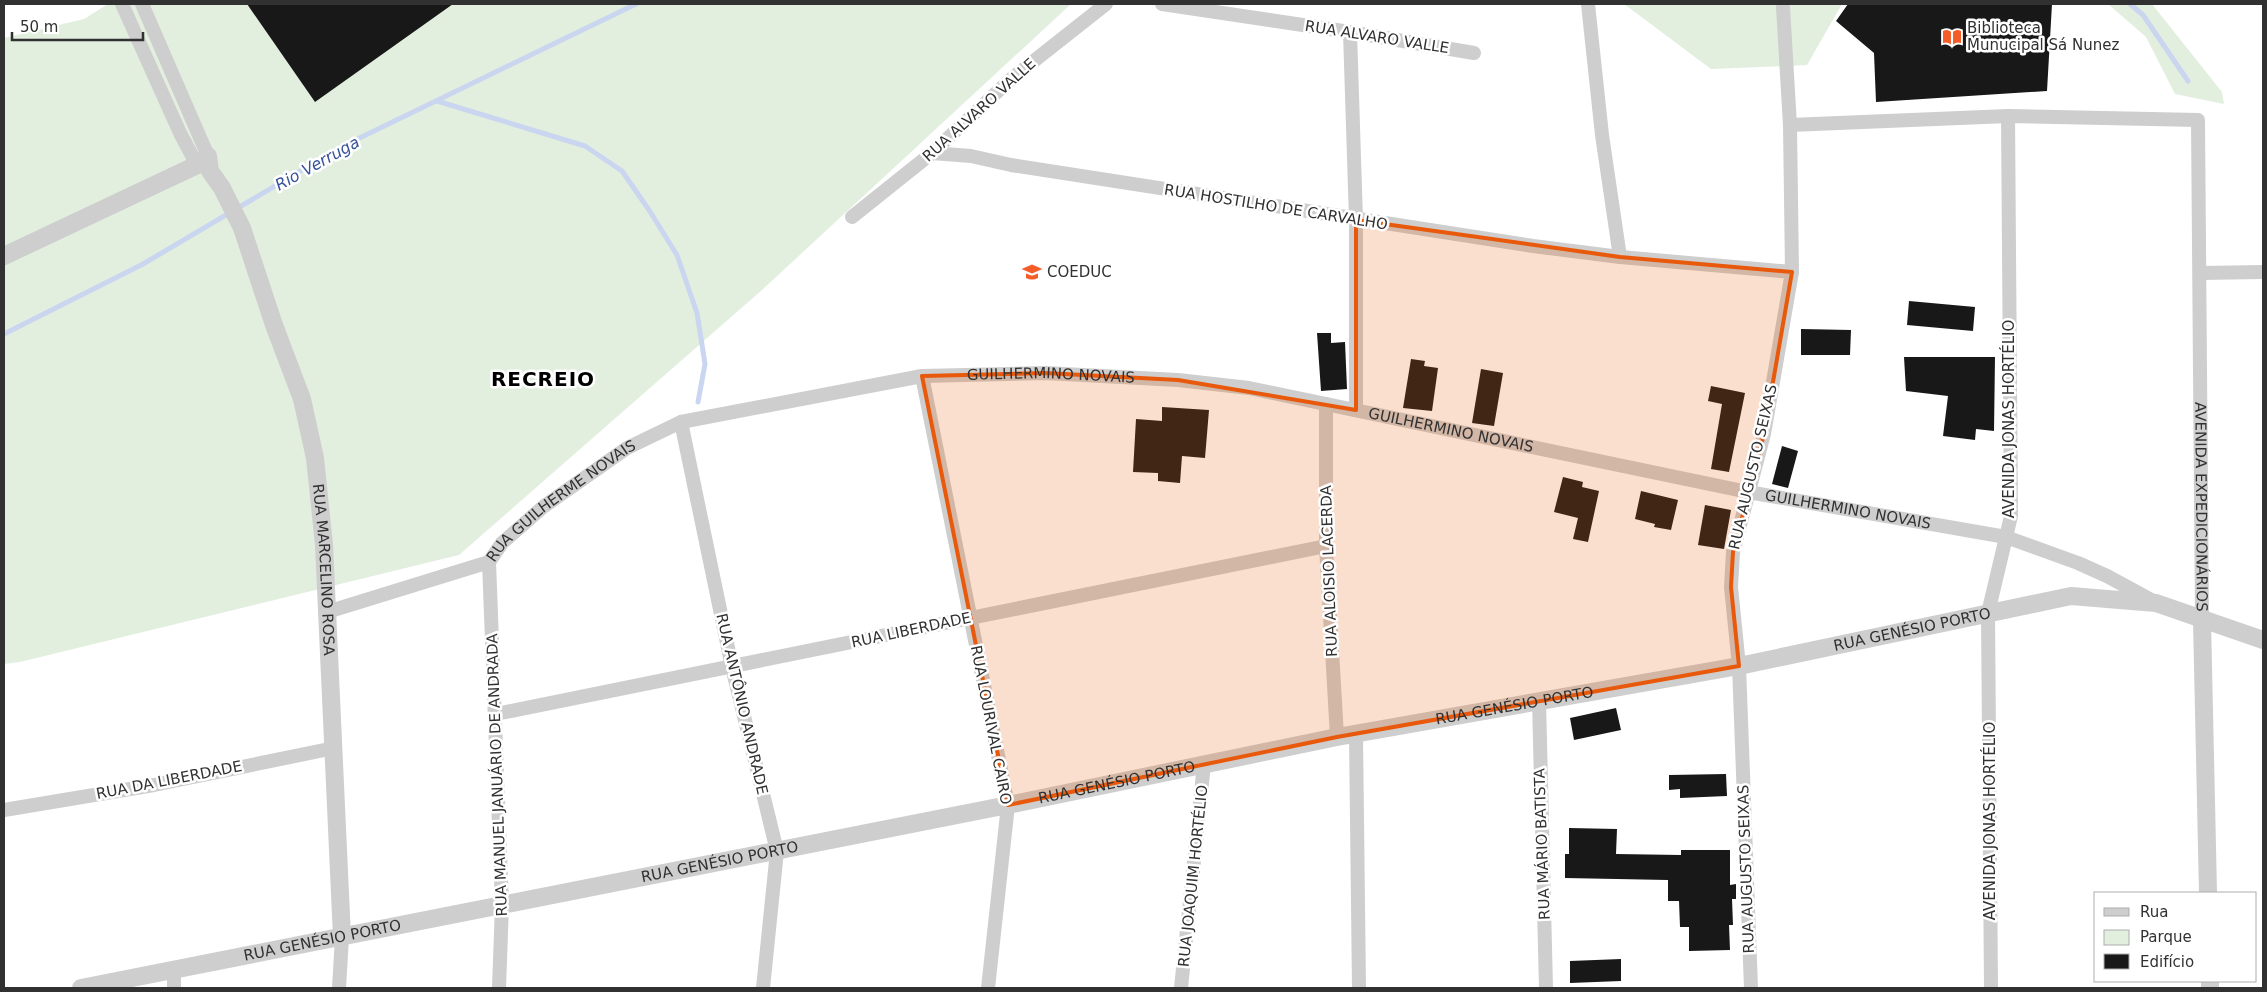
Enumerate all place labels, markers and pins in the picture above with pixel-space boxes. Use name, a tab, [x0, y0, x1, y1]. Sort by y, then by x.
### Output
place label: Biblioteca Munucipal Sá Nunez	[1967, 19, 2119, 54]
library icon: Biblioteca Munucipal Sá Nunez	[1941, 26, 1963, 48]
school or university icon: COEDUC	[1021, 261, 1043, 283]
place label: COEDUC	[1047, 263, 1112, 281]

